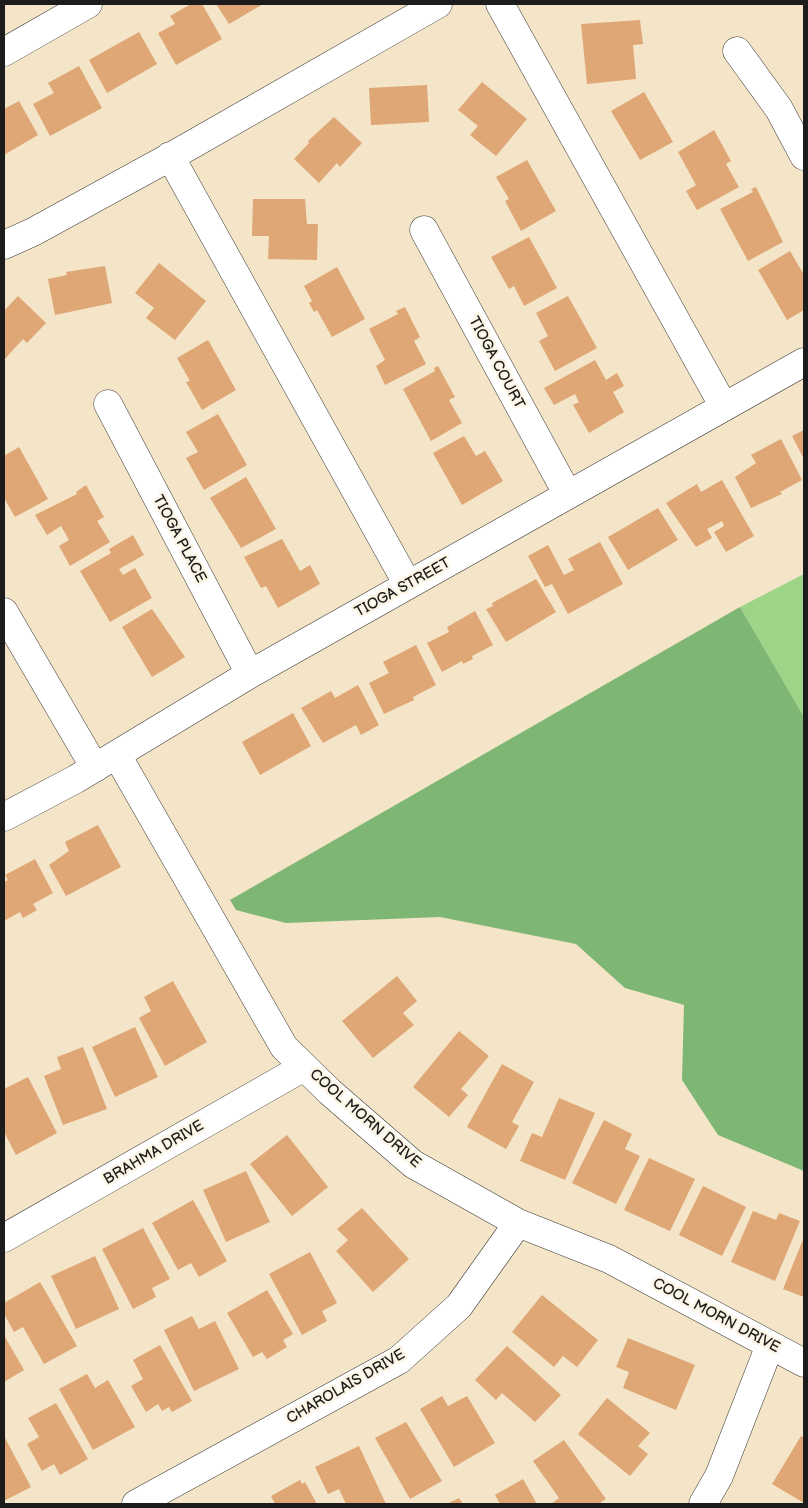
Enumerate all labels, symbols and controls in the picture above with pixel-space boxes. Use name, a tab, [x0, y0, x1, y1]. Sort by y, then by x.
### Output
street label: TIOGA COURT	[464, 314, 528, 412]
street label: TIOGA PLACE	[148, 492, 210, 586]
street label: TIOGA STREET	[352, 554, 454, 622]
street label: COOL MORN DRIVE	[306, 1066, 424, 1172]
street label: BRAHMA DRIVE	[101, 1117, 207, 1189]
street label: COOL MORN DRIVE	[649, 1275, 783, 1357]
street label: CHAROLAIS DRIVE	[284, 1346, 408, 1428]

